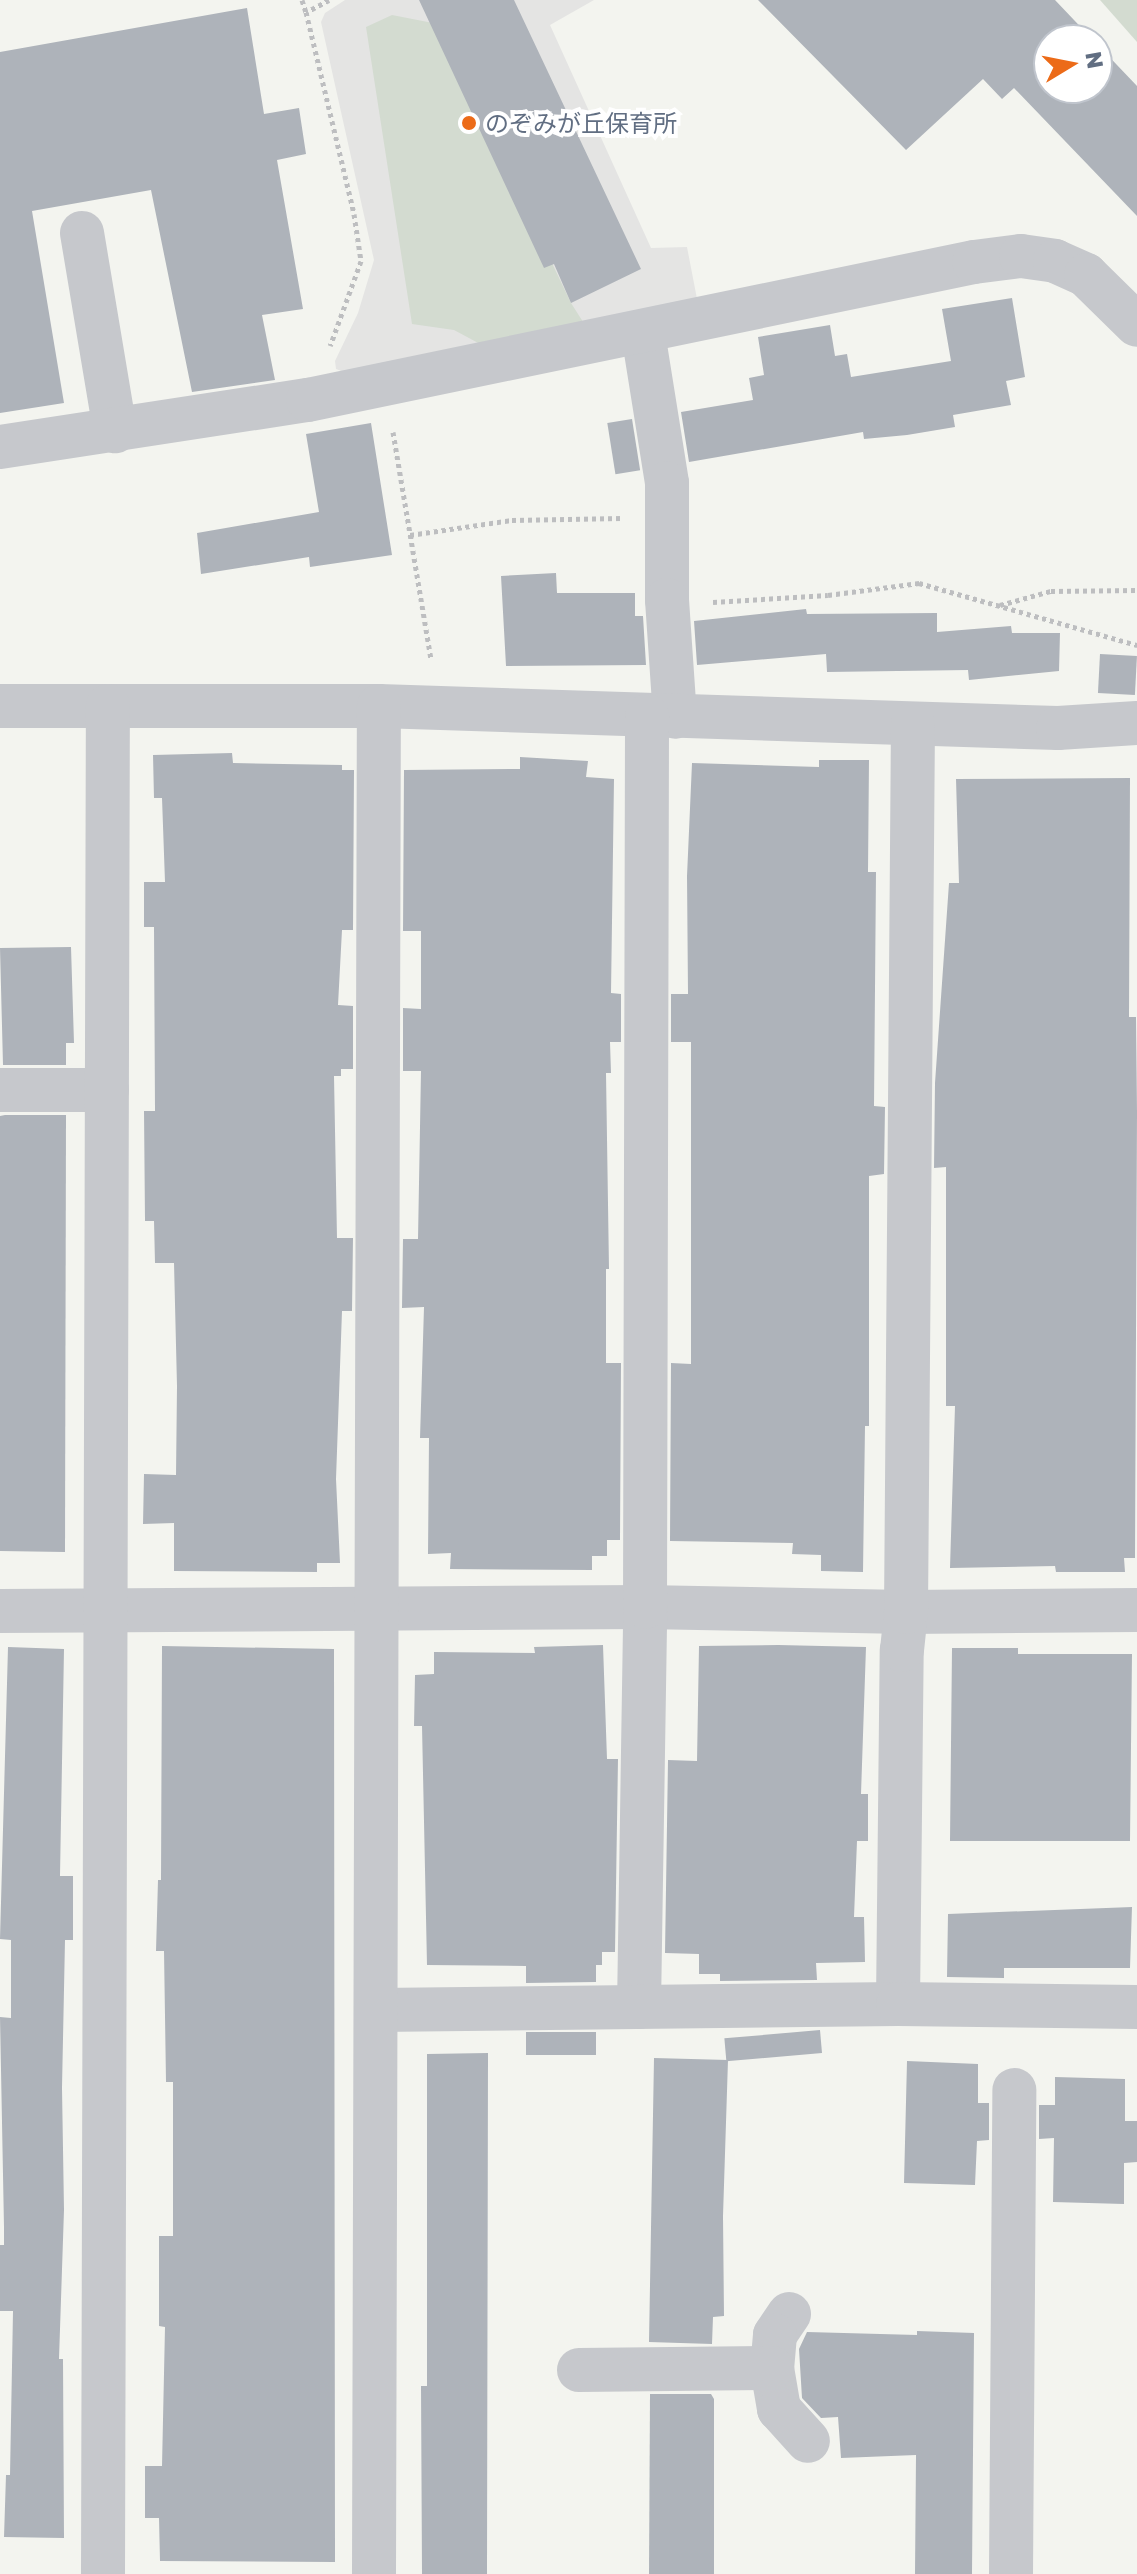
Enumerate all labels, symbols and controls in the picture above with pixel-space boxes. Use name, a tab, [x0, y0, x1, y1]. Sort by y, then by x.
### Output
north arrow	[1033, 24, 1113, 104]
text: N	[1080, 50, 1110, 71]
place label: のぞみが丘保育所	[485, 109, 677, 137]
marker: のぞみが丘保育所	[460, 114, 478, 132]

